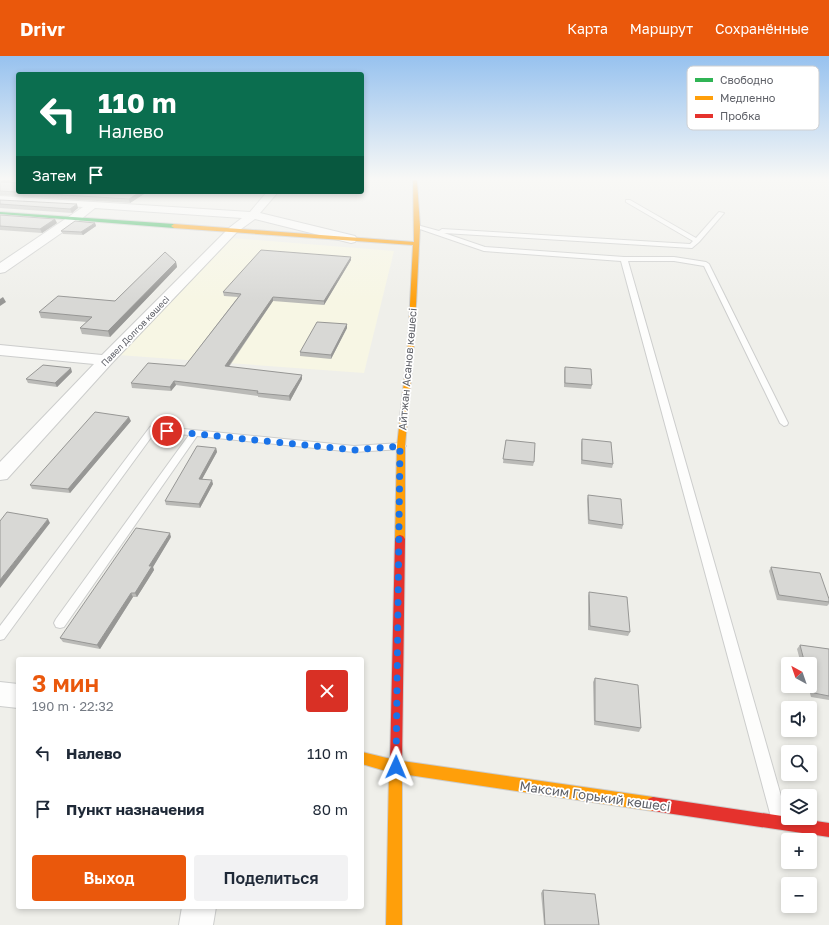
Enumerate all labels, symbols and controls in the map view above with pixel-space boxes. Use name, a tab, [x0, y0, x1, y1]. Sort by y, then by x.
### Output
text: Drivr	[20, 17, 65, 40]
text: Карта	[567, 20, 608, 37]
text: Маршрут	[630, 20, 693, 37]
text: Сохранённые	[715, 20, 809, 37]
legend	[687, 66, 819, 130]
text: Свободно	[720, 73, 774, 86]
text: 110 m	[98, 86, 177, 119]
icon: left	[32, 88, 84, 140]
text: Медленно	[720, 91, 776, 104]
text: Пробка	[720, 109, 761, 122]
text: Налево	[98, 120, 164, 142]
icon: arrive	[85, 164, 107, 186]
text: Затем	[32, 166, 77, 184]
street label: Павел Долгов көшесі	[99, 293, 171, 369]
street label: Айтжан Асанов көшесі	[395, 307, 419, 431]
pin	[150, 414, 184, 448]
icon: arrive	[156, 420, 178, 442]
north arrow	[781, 657, 817, 693]
map controls	[781, 657, 817, 913]
text: 3 мин	[32, 668, 99, 697]
button: close	[306, 670, 348, 712]
text: 190 m · 22:32	[32, 698, 114, 714]
button: sound	[781, 701, 817, 737]
icon: left	[32, 742, 54, 764]
text: Налево	[66, 744, 122, 762]
text: 110 m	[307, 744, 348, 762]
button: search	[781, 745, 817, 781]
position arrow	[375, 746, 417, 788]
street label: Максим Горький көшесі	[519, 777, 671, 815]
button: layers	[781, 789, 817, 825]
icon: arrive	[32, 798, 54, 820]
text: Пункт назначения	[66, 800, 204, 818]
text: 80 m	[313, 800, 348, 818]
button: +	[781, 833, 817, 869]
button: Выход	[32, 855, 186, 901]
button: Поделиться	[194, 855, 348, 901]
button: −	[781, 877, 817, 913]

